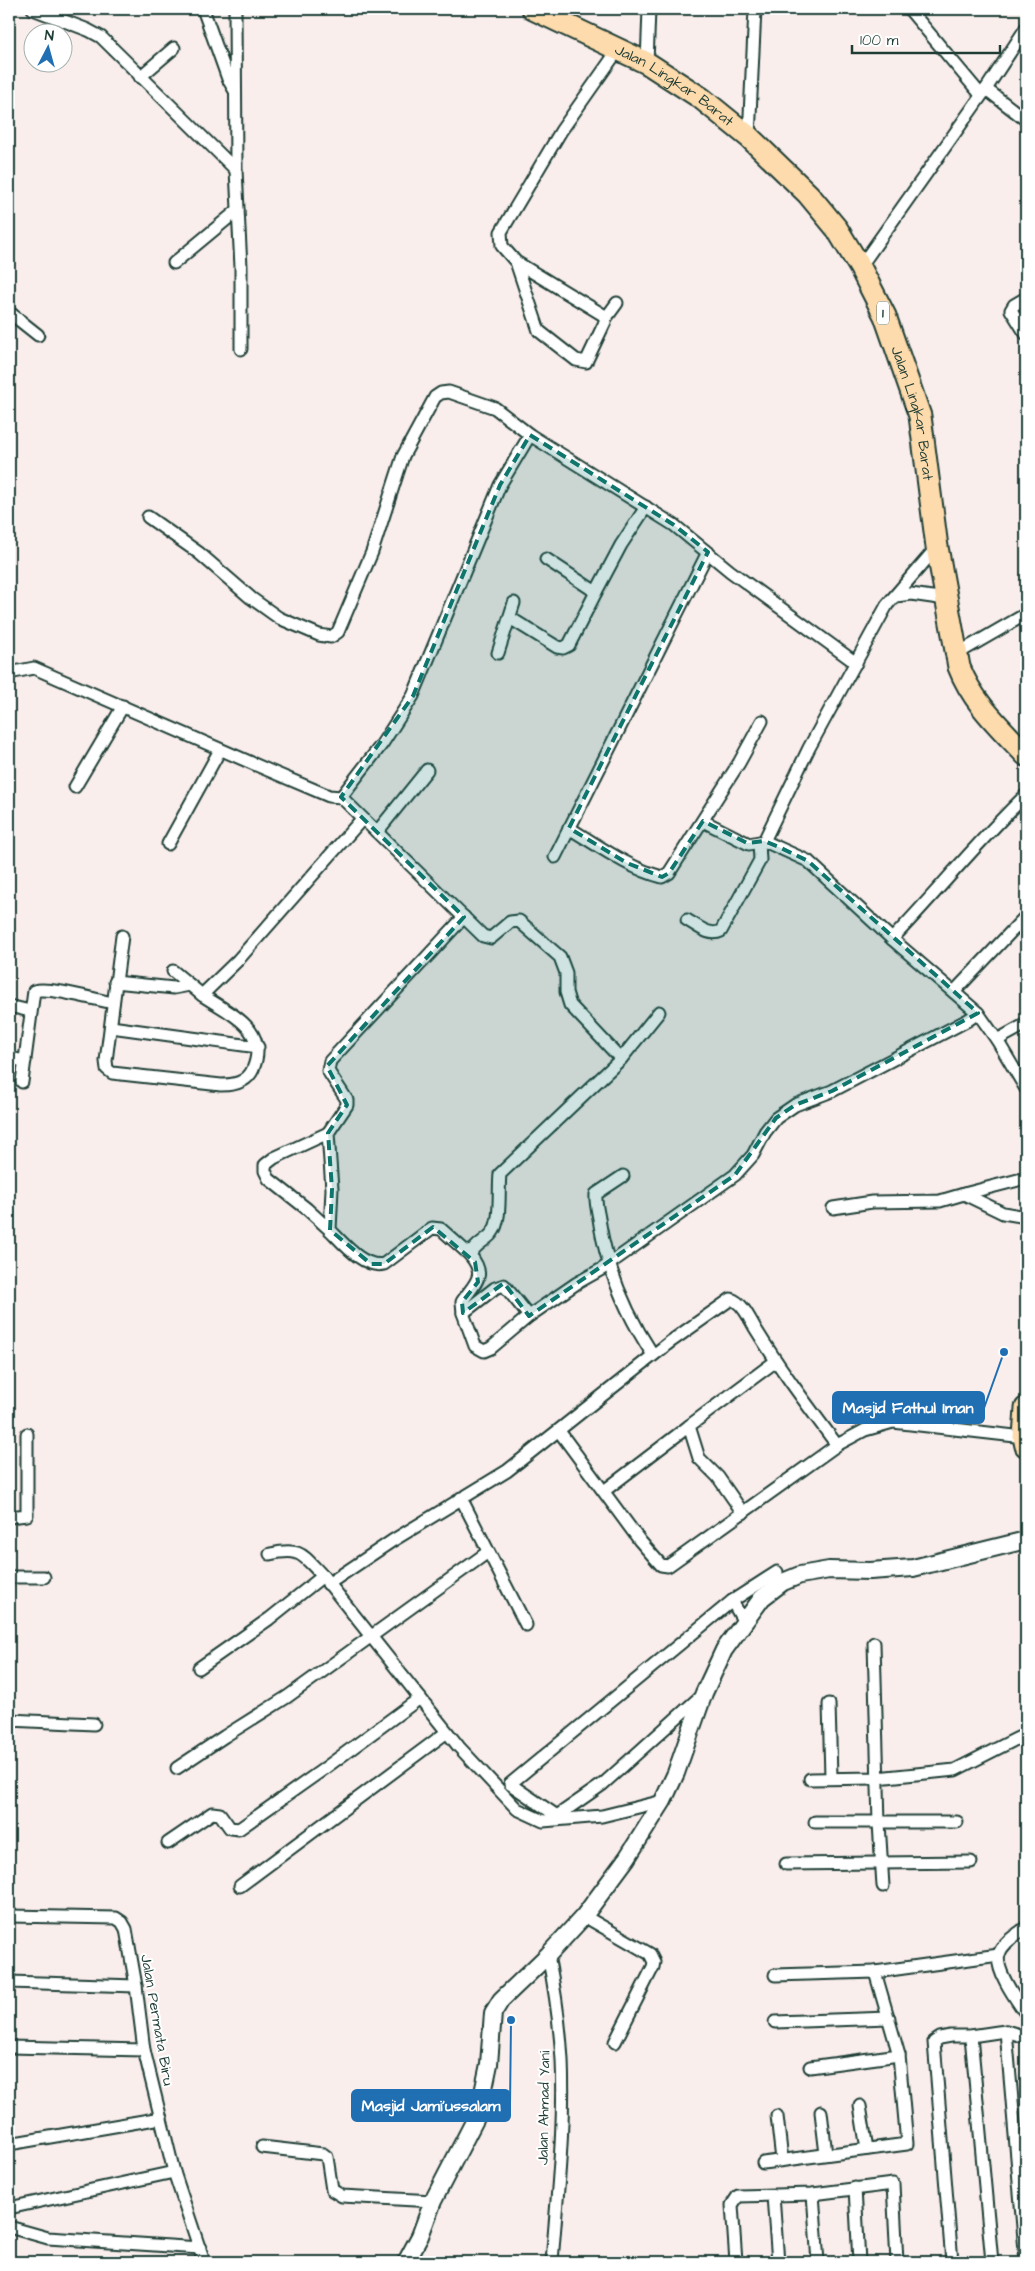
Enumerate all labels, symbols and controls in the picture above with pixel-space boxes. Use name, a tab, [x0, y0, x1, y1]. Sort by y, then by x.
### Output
north arrow	[22, 22, 72, 72]
scale bar	[852, 22, 1000, 54]
text: N	[44, 26, 55, 46]
text: 100 m	[860, 30, 899, 51]
street label: Jalan Lingkar Barat	[611, 39, 738, 131]
road number: 1	[877, 302, 889, 324]
street label: Jalan Lingkar Barat	[886, 343, 939, 482]
callout: Masjid Fathul Iman	[833, 1392, 984, 1423]
text: Masjid Fathul Iman	[843, 1397, 973, 1419]
street label: Jalan Permata Biru	[135, 1953, 179, 2088]
street label: Jalan Ahmad Yani	[533, 2050, 556, 2165]
callout: Masjid Jami'ussalam	[352, 2090, 510, 2121]
text: Masjid Jami'ussalam	[362, 2095, 501, 2117]

